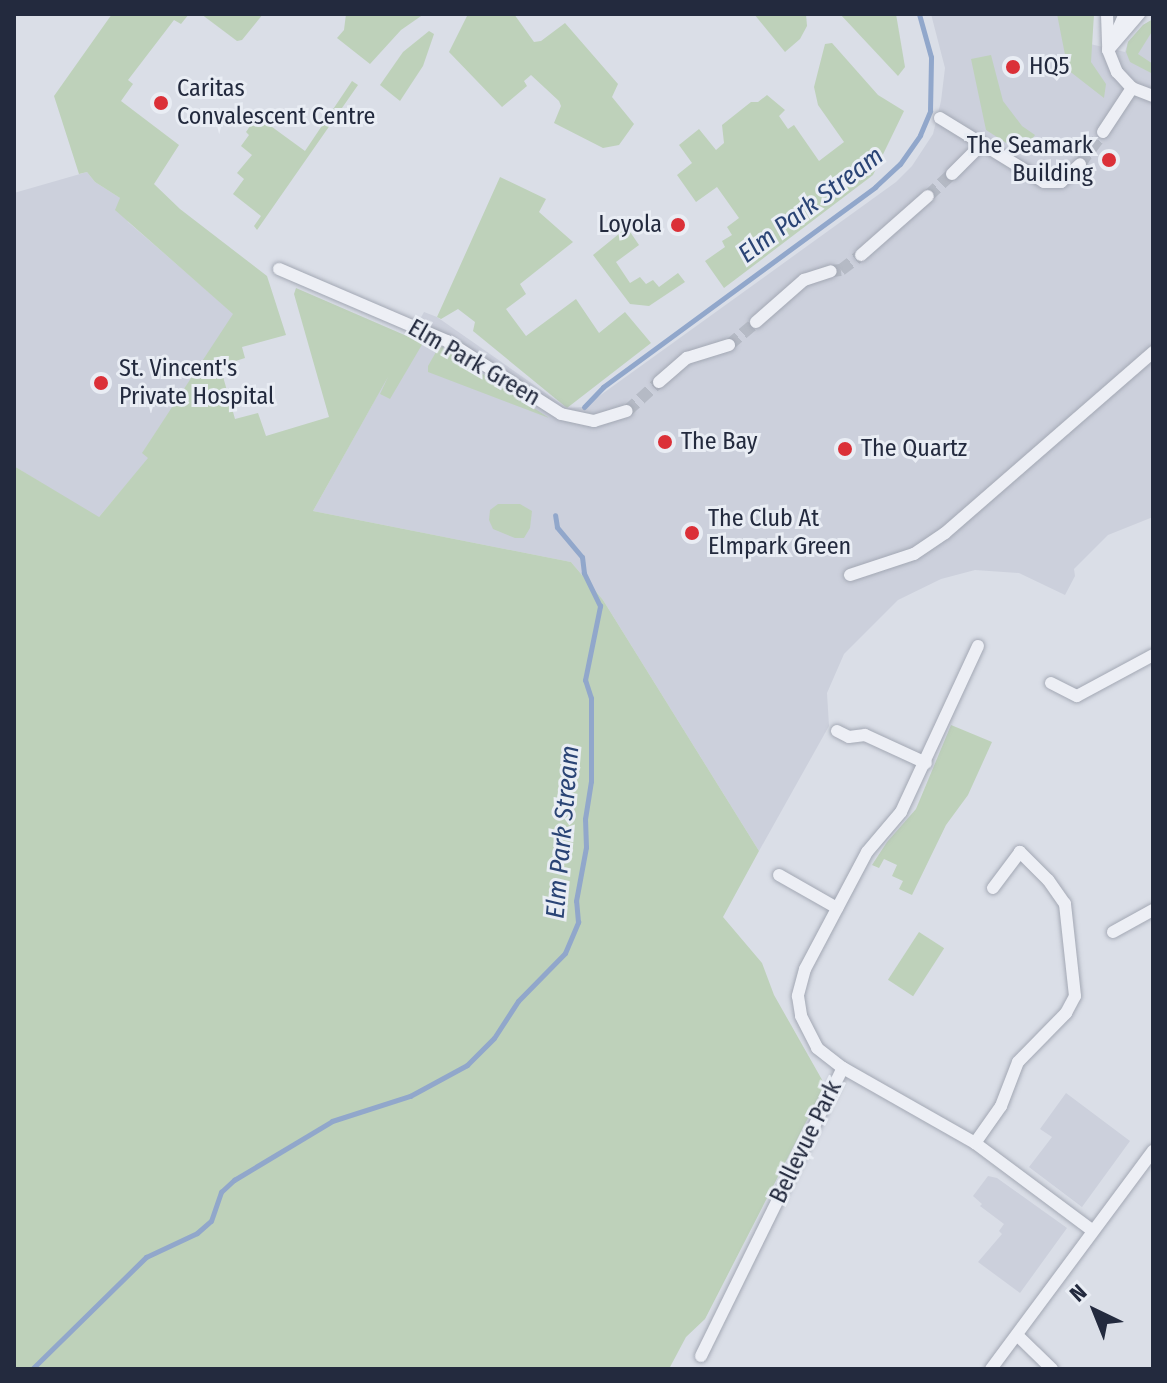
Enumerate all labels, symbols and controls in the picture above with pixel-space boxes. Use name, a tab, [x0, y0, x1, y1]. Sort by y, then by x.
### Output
place label: HQ5	[1029, 53, 1070, 81]
marker: HQ5	[1004, 58, 1022, 76]
place label: Caritas Convalescent Centre	[177, 75, 375, 131]
marker: Caritas Convalescent Centre	[152, 94, 170, 112]
place label: The Seamark Building	[967, 132, 1093, 188]
water label: Elm Park Stream	[732, 140, 890, 270]
marker: The Seamark Building	[1100, 151, 1118, 169]
place label: Loyola	[598, 211, 662, 239]
marker: Loyola	[669, 216, 687, 234]
street label: Elm Park Green	[403, 314, 545, 412]
place label: St. Vincent's Private Hospital	[119, 355, 274, 411]
marker: St. Vincent's Private Hospital	[90, 372, 112, 394]
place label: The Bay	[681, 428, 757, 456]
marker: The Bay	[656, 433, 674, 451]
place label: The Quartz	[861, 435, 967, 463]
marker: The Quartz	[836, 440, 854, 458]
place label: The Club At Elmpark Green	[708, 505, 851, 561]
marker: The Club At Elmpark Green	[683, 524, 701, 542]
water label: Elm Park Stream	[540, 744, 586, 920]
street label: Bellevue Park	[764, 1076, 848, 1208]
north arrow	[1055, 1271, 1135, 1351]
text: N	[1064, 1279, 1092, 1307]

